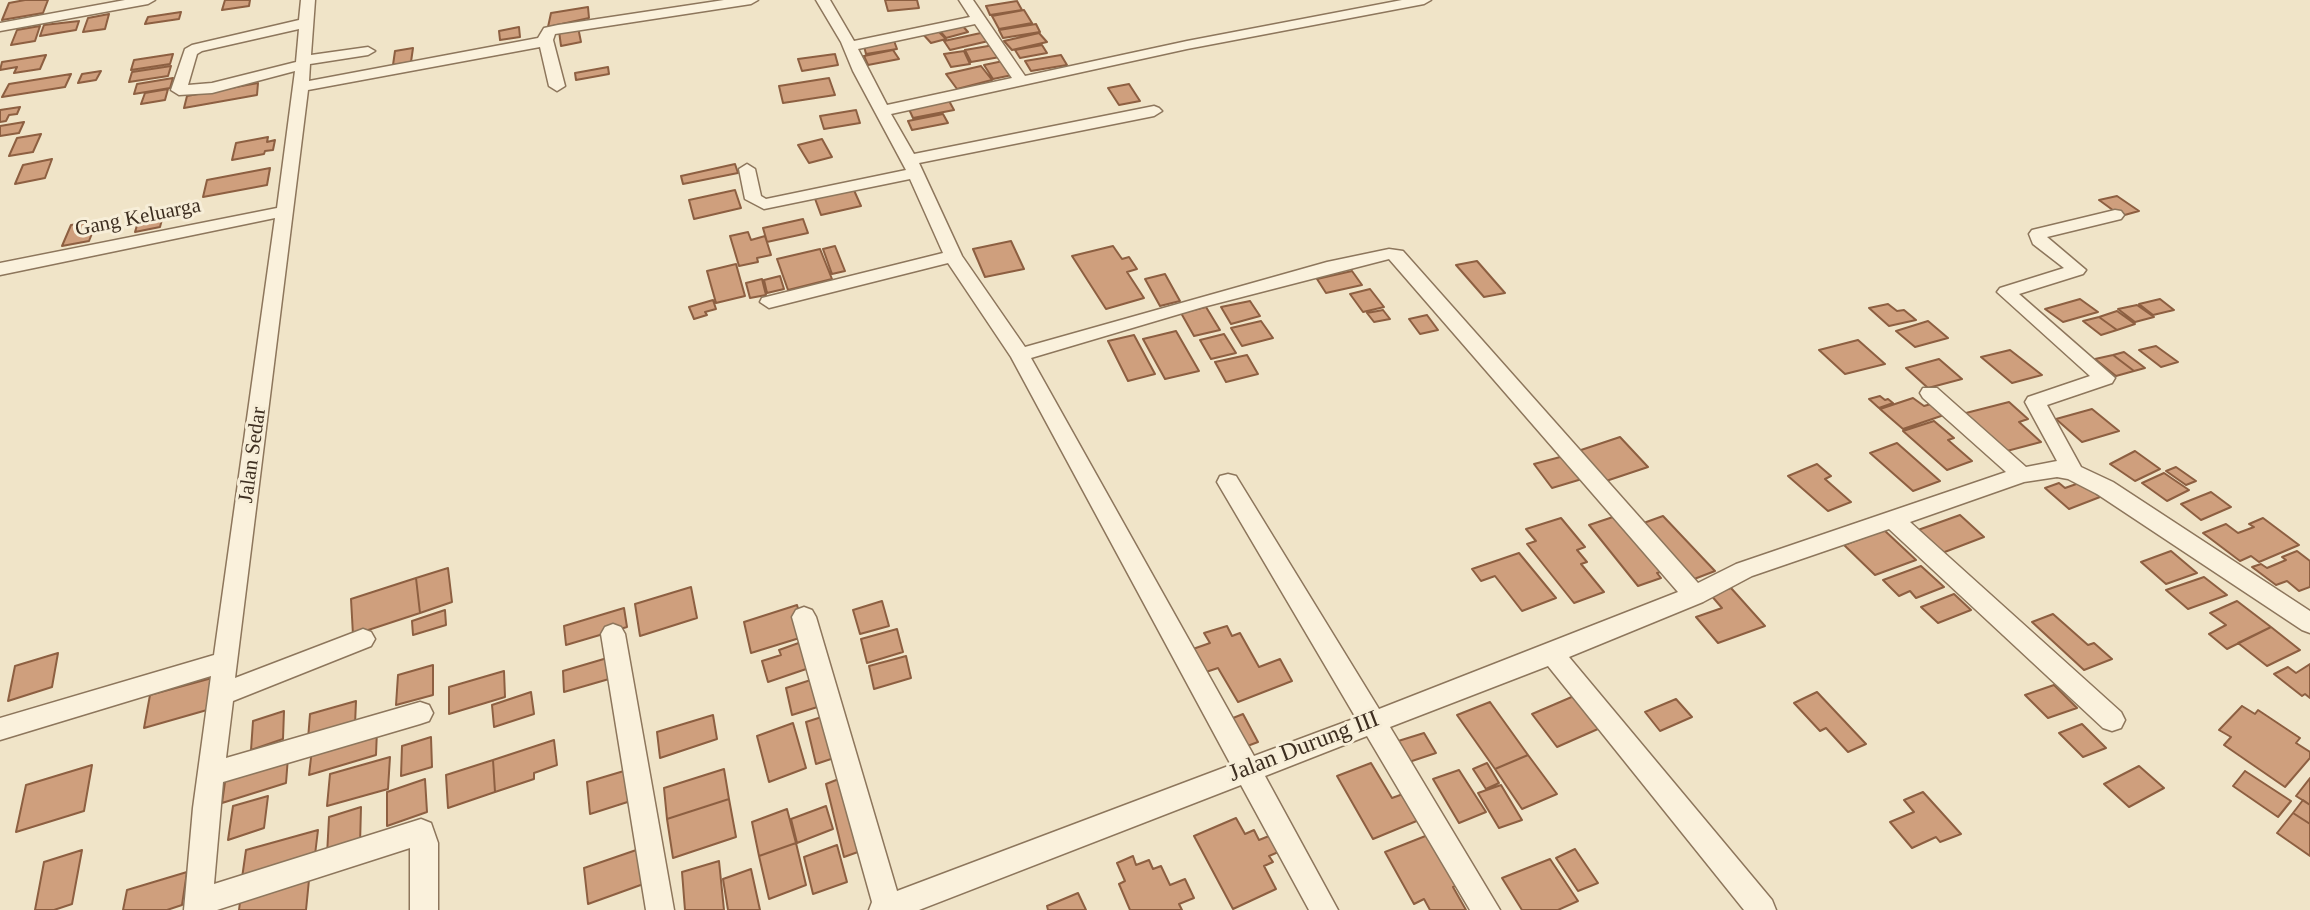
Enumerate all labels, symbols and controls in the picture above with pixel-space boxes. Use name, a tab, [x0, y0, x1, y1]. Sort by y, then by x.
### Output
street label: Gang Keluarga	[73, 193, 203, 243]
street label: Jalan Sedar	[234, 406, 272, 504]
street label: Jalan Durung III	[1225, 705, 1383, 789]

